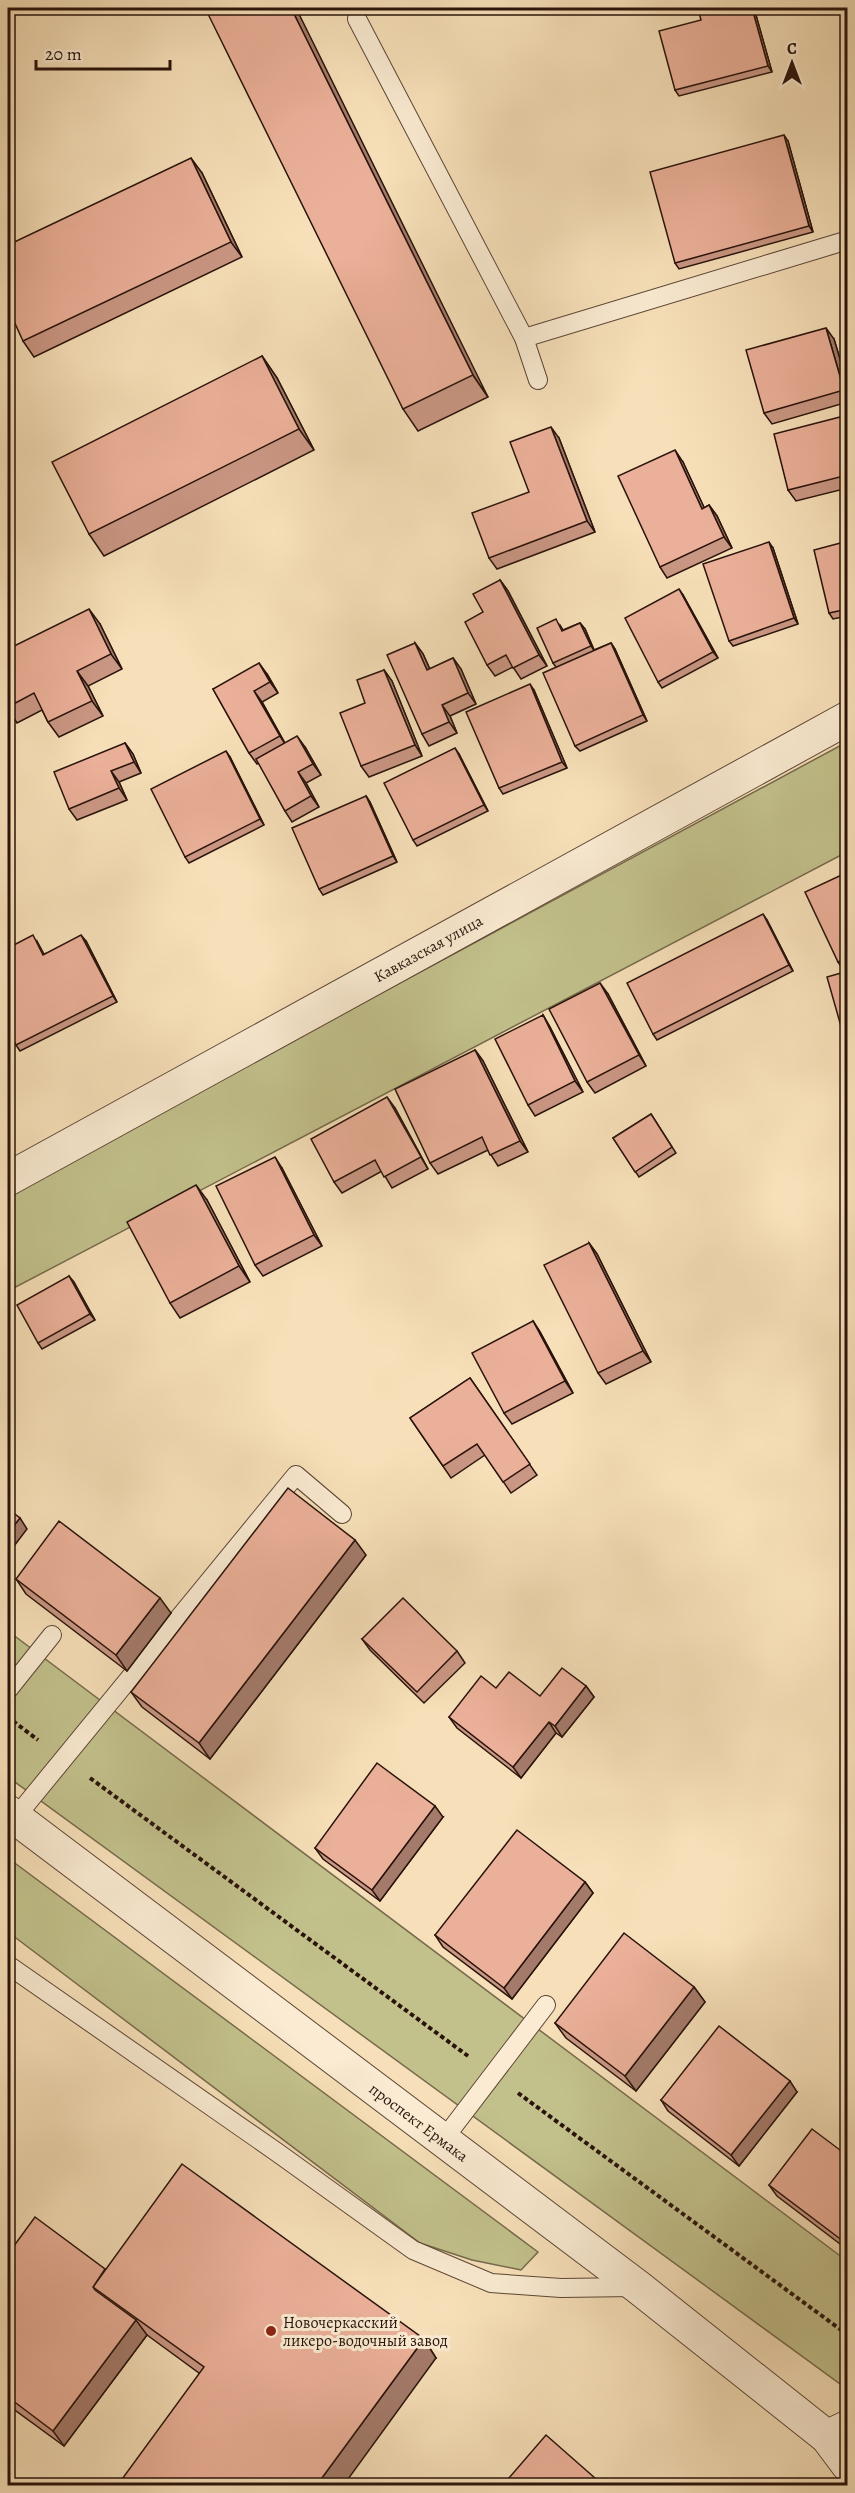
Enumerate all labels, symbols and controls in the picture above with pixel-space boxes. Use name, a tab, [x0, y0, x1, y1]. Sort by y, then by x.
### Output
scale bar	[36, 33, 170, 71]
north arrow	[762, 33, 822, 93]
text: С	[787, 38, 797, 60]
text: 20 m	[45, 42, 82, 66]
street label: Кавказская улица	[370, 910, 487, 988]
street label: проспект Ермака	[364, 2078, 473, 2168]
place label: Новочеркасский ликеро-водочный завод	[283, 2312, 448, 2352]
marker: Новочеркасский ликеро-водочный завод	[264, 2324, 278, 2338]

